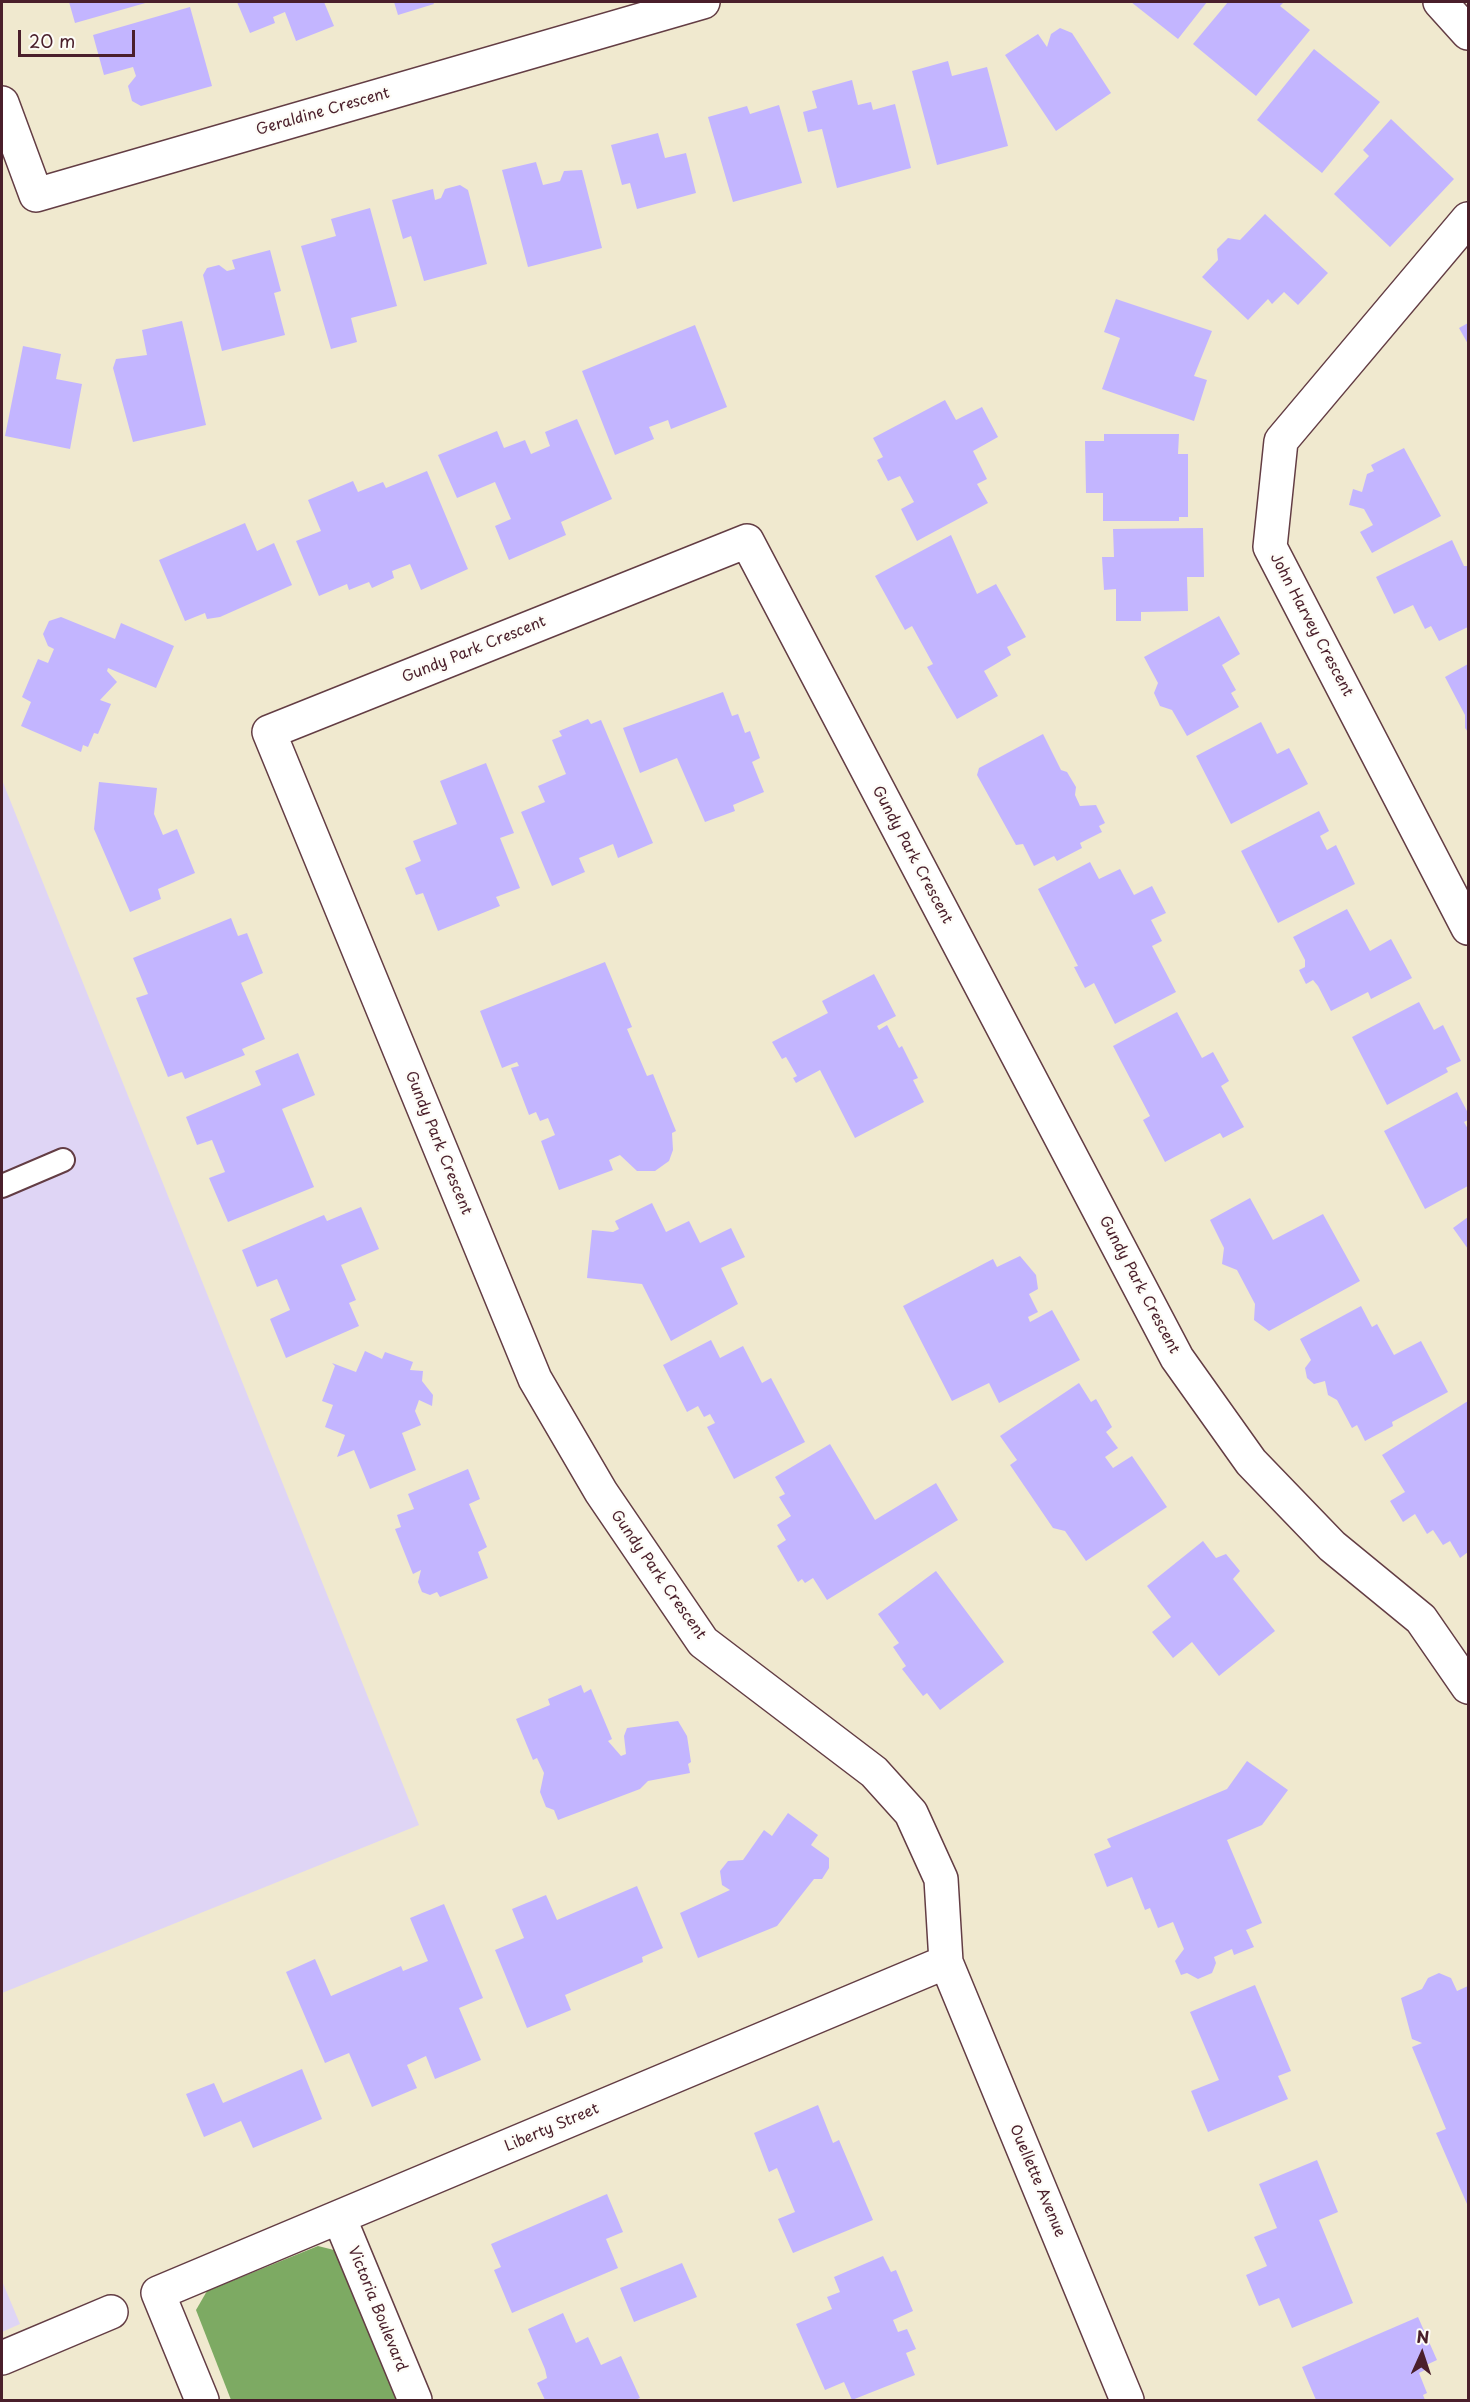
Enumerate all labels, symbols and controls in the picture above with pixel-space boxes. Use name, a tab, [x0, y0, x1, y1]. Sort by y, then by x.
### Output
scale bar	[21, 18, 138, 56]
text: 20 m	[29, 27, 75, 54]
street label: Geraldine Crescent	[254, 84, 392, 140]
street label: John Harvey Crescent	[1266, 550, 1356, 700]
street label: Gundy Park Crescent	[399, 613, 549, 687]
street label: Gundy Park Crescent	[868, 783, 956, 927]
street label: Gundy Park Crescent	[401, 1068, 475, 1218]
street label: Gundy Park Crescent	[1095, 1213, 1183, 1357]
street label: Gundy Park Crescent	[607, 1507, 709, 1643]
street label: Liberty Street	[502, 2100, 602, 2156]
street label: Ouellette Avenue	[1005, 2122, 1069, 2240]
street label: Victoria Boulevard	[344, 2244, 410, 2374]
north arrow	[1392, 2324, 1452, 2384]
text: N	[1416, 2324, 1430, 2348]

